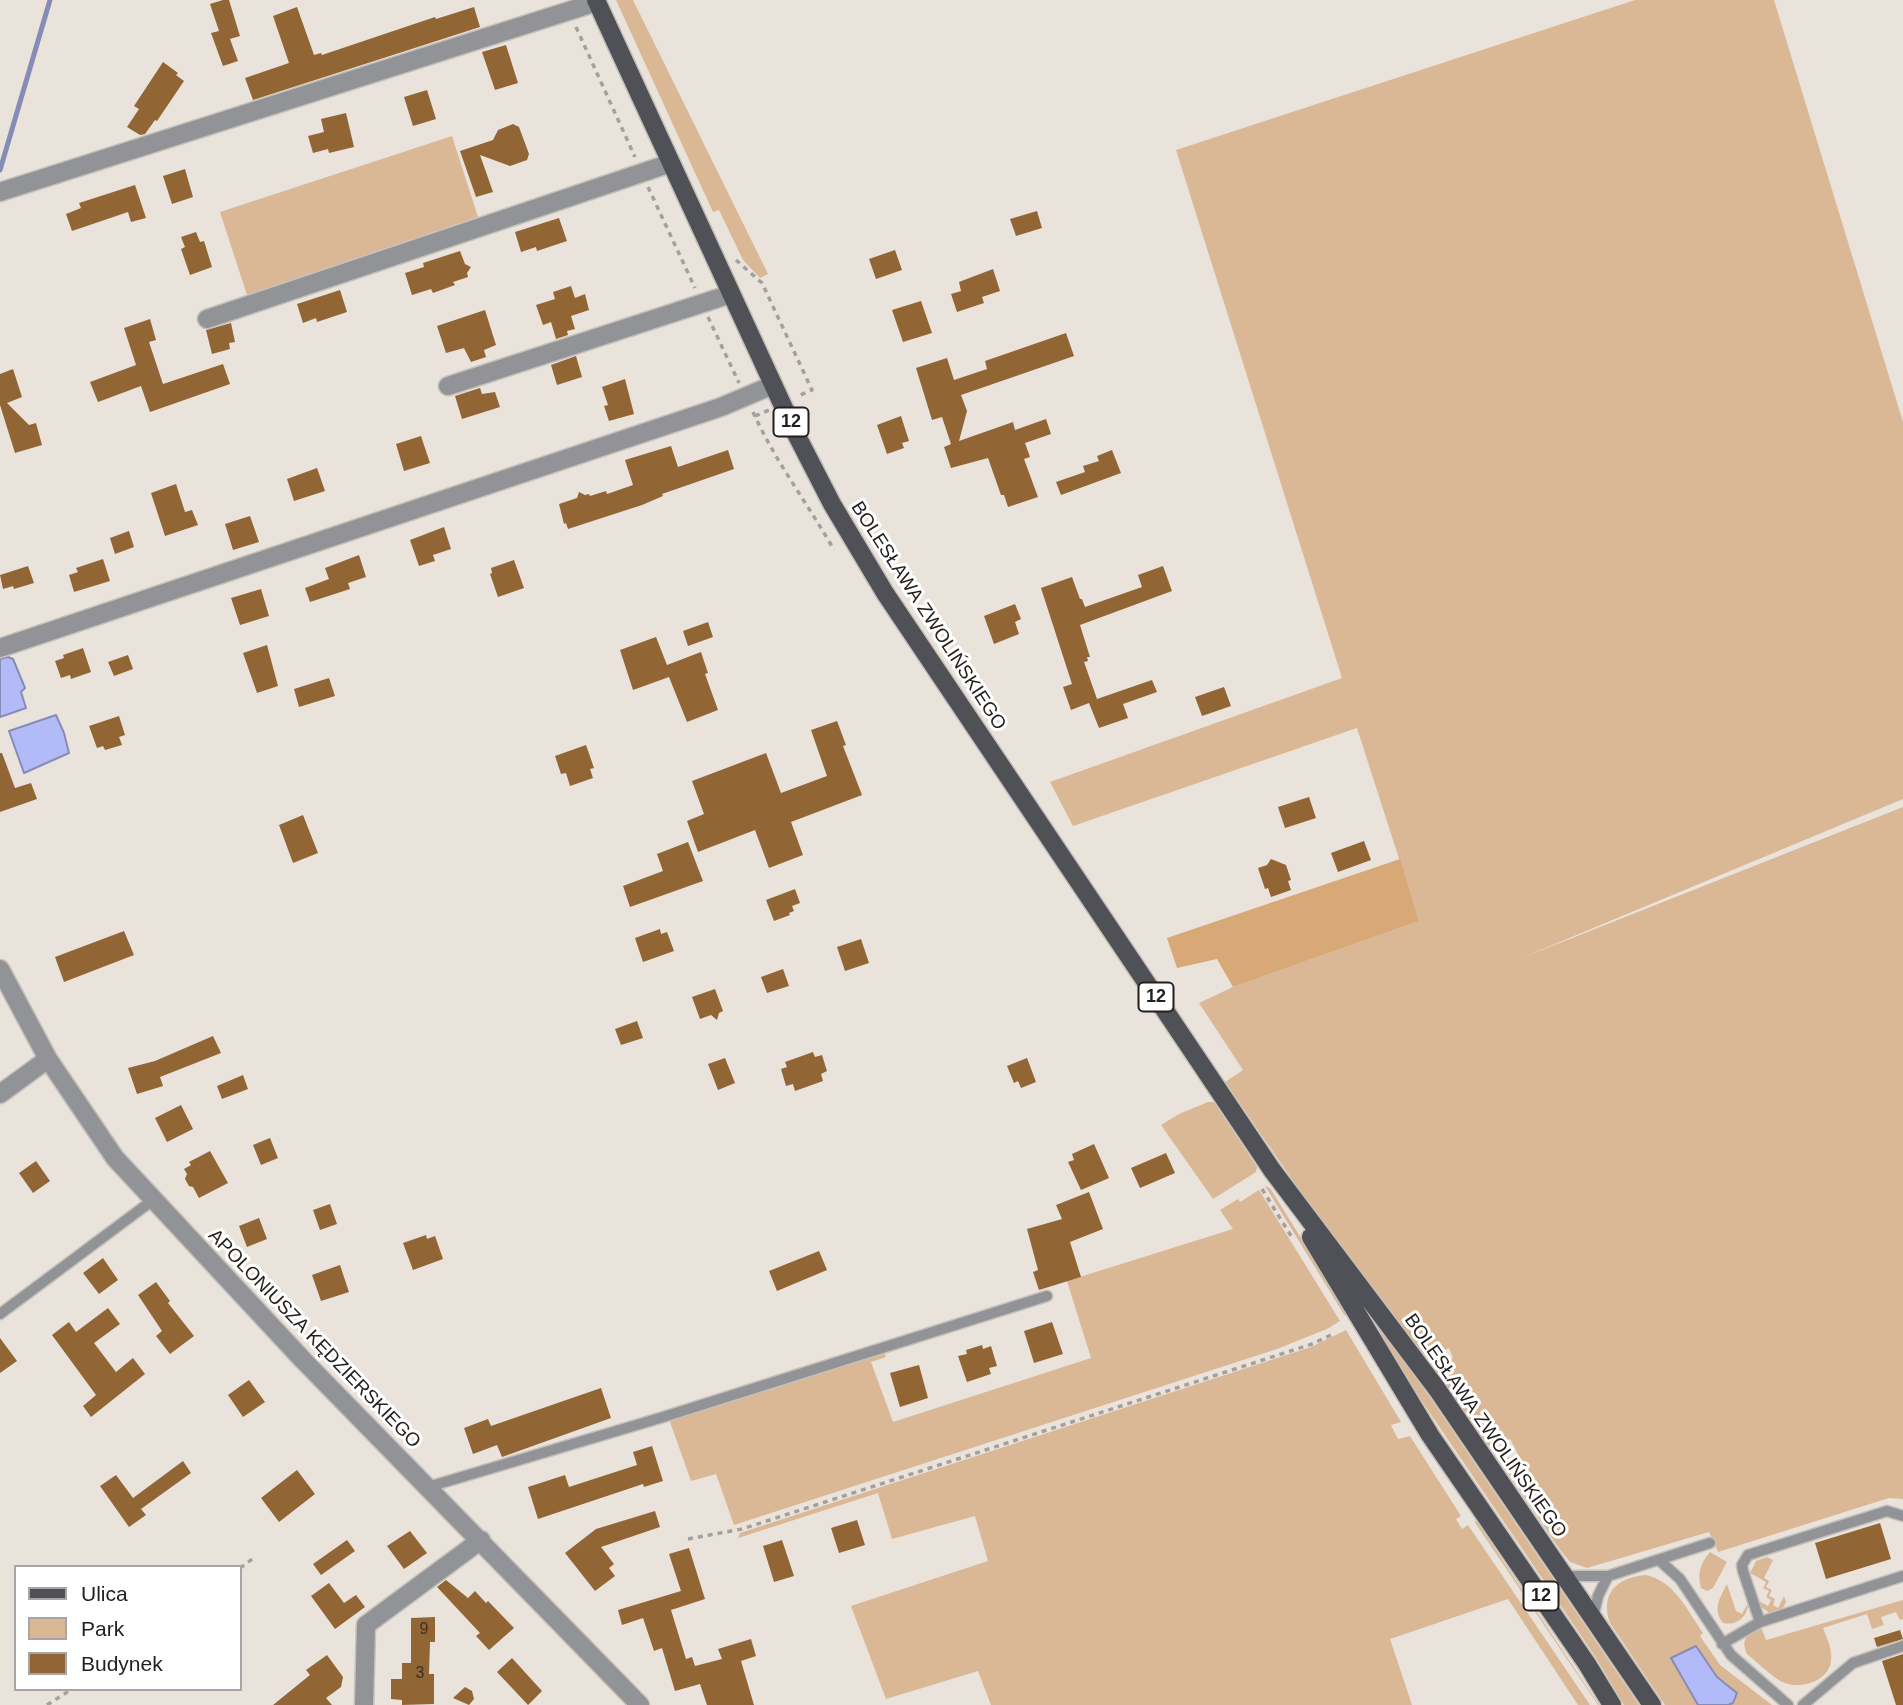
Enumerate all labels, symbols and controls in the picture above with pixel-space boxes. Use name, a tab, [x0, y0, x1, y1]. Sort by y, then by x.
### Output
road number: 12	[774, 408, 808, 436]
street label: BOLESŁAWA ZWOLIŃSKIEGO	[846, 497, 1010, 735]
road number: 12	[1138, 982, 1174, 1012]
street label: APOLONIUSZA KĘDZIERSKIEGO	[203, 1225, 425, 1453]
street label: BOLESŁAWA ZWOLIŃSKIEGO	[1399, 1310, 1571, 1542]
legend	[14, 1565, 242, 1691]
text: Ulica	[81, 1582, 128, 1605]
road number: 12	[1524, 1582, 1558, 1610]
text: Park	[81, 1617, 124, 1640]
house number: 9	[420, 1620, 428, 1640]
text: Budynek	[81, 1652, 163, 1675]
house number: 3	[416, 1664, 424, 1684]

